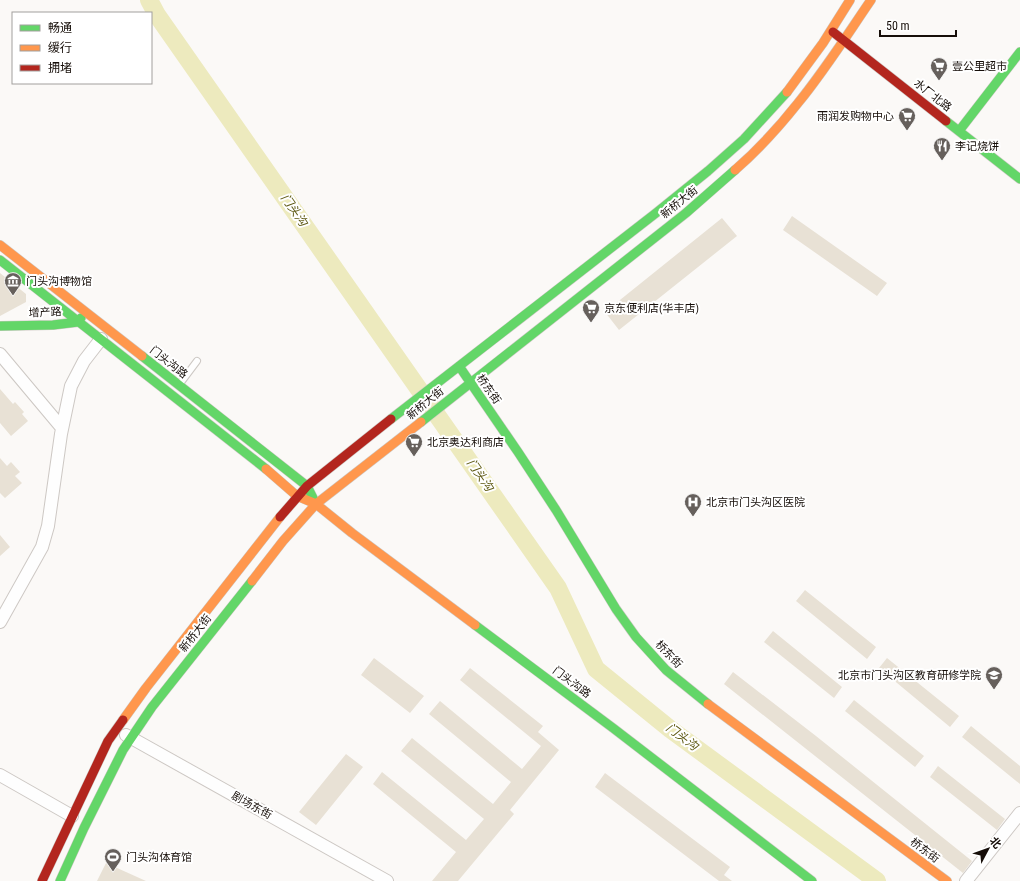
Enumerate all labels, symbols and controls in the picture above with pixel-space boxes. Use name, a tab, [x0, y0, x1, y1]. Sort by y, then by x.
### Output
legend	[12, 12, 152, 84]
scale bar	[880, 12, 956, 38]
text: 50 m	[886, 19, 910, 33]
text: 畅通	[48, 21, 72, 35]
text: 缓行	[48, 41, 72, 55]
supermarket icon: 壹公里超市	[929, 56, 949, 81]
place label: 壹公里超市	[952, 60, 1007, 73]
text: 拥堵	[48, 61, 72, 75]
street label: 水厂北路	[911, 77, 954, 114]
supermarket icon: 雨润发购物中心	[897, 106, 917, 131]
place label: 雨润发购物中心	[817, 110, 894, 123]
restaurant icon: 李记烧饼	[932, 136, 952, 161]
place label: 李记烧饼	[955, 140, 999, 153]
street label: 新桥大街	[658, 183, 701, 221]
water label: 门头沟	[278, 191, 311, 230]
museum icon: 门头沟博物馆	[3, 271, 23, 296]
place label: 门头沟博物馆	[26, 275, 92, 288]
supermarket icon: 京东便利店(华丰店)	[581, 298, 601, 323]
place label: 京东便利店(华丰店)	[604, 302, 699, 315]
street label: 增产路	[28, 305, 62, 320]
street label: 门头沟路	[147, 344, 190, 381]
street label: 桥东街	[474, 372, 503, 407]
street label: 新桥大街	[404, 384, 447, 422]
supermarket icon: 北京奥达利商店	[404, 432, 424, 457]
place label: 北京奥达利商店	[427, 436, 504, 449]
water label: 门头沟	[464, 456, 497, 495]
hospital icon: 北京市门头沟区医院	[683, 492, 703, 517]
place label: 北京市门头沟区医院	[706, 496, 805, 509]
street label: 新桥大街	[177, 612, 214, 655]
street label: 桥东街	[653, 638, 685, 671]
street label: 门头沟路	[550, 664, 593, 701]
school or university icon: 北京市门头沟区教育研修学院	[984, 665, 1004, 690]
place label: 北京市门头沟区教育研修学院	[838, 669, 981, 682]
water label: 门头沟	[663, 721, 702, 755]
street label: 剧场东街	[229, 789, 274, 822]
north arrow	[968, 829, 1008, 869]
text: 北	[987, 834, 1004, 851]
street label: 桥东街	[908, 835, 942, 866]
sports icon: 门头沟体育馆	[103, 847, 123, 872]
place label: 门头沟体育馆	[126, 851, 192, 864]

